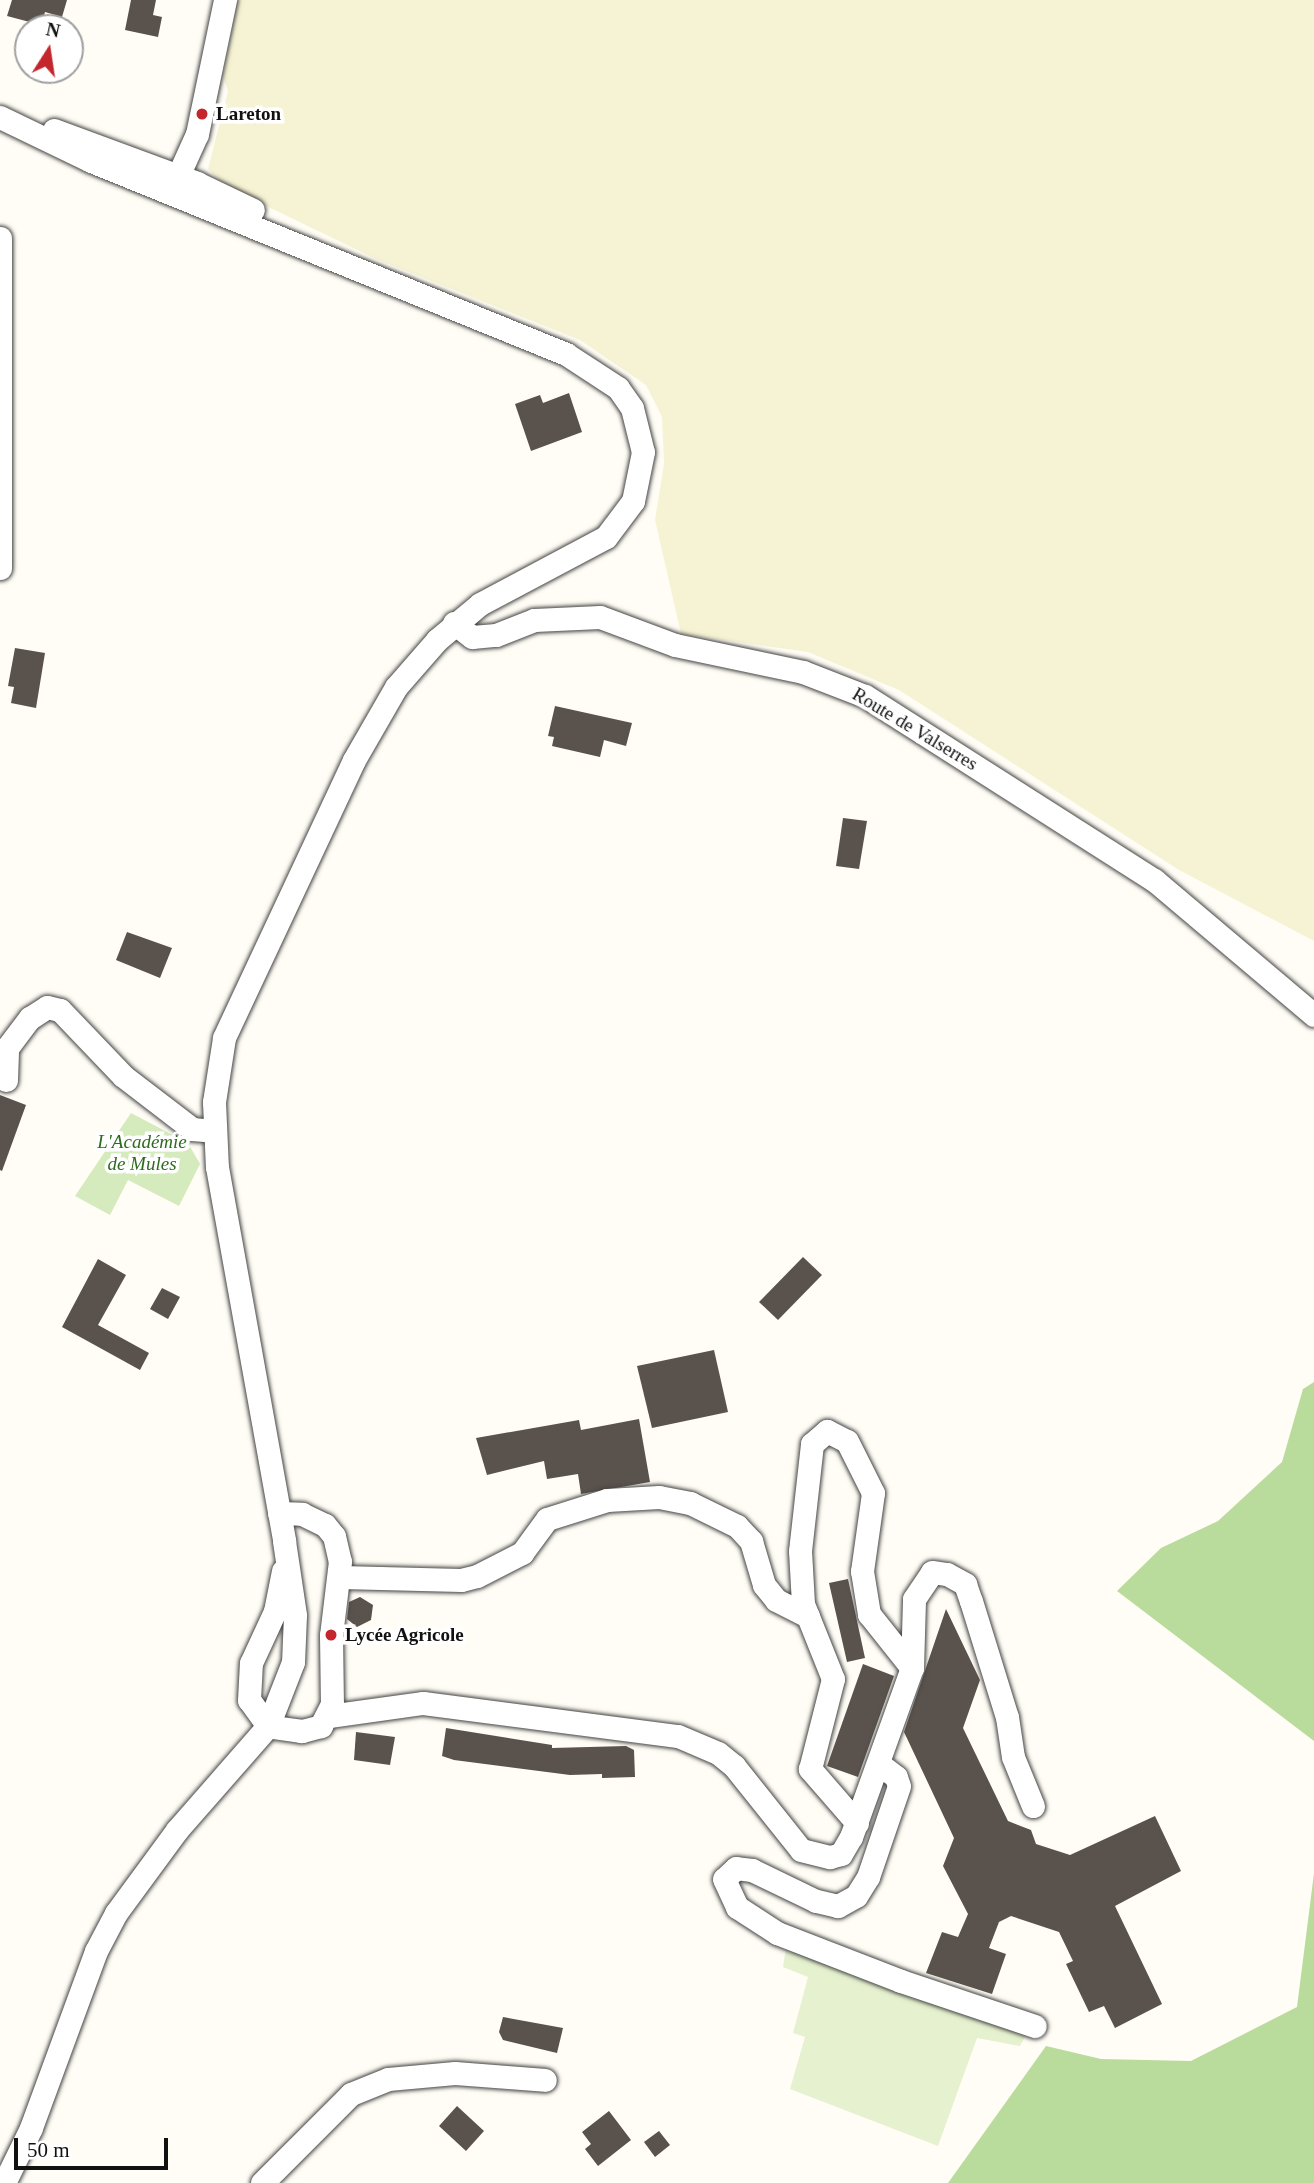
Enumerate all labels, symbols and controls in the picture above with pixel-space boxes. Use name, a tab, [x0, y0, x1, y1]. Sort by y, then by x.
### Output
north arrow	[14, 14, 84, 84]
text: N	[44, 18, 62, 42]
place label: Lareton	[216, 103, 281, 125]
marker: Lareton	[194, 106, 210, 122]
street label: Route de Valserres	[848, 683, 982, 775]
park label: L'Académie de Mules	[97, 1131, 187, 1175]
place label: Lycée Agricole	[345, 1624, 465, 1646]
marker: Lycée Agricole	[323, 1627, 339, 1643]
scale bar	[18, 2124, 172, 2168]
text: 50 m	[27, 2138, 70, 2162]

